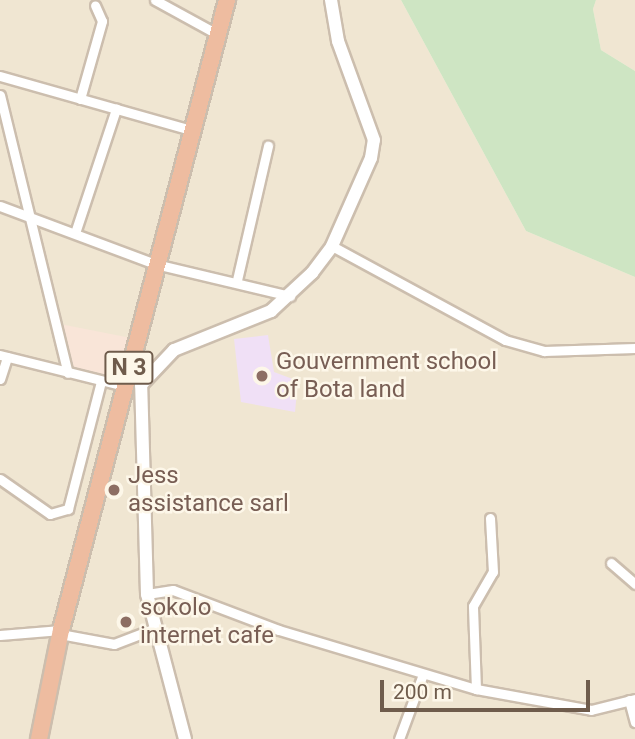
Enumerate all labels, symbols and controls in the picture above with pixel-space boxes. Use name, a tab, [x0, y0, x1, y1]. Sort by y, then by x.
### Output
road number: N 3	[103, 348, 155, 388]
place label: Gouvernment school of Bota land	[276, 348, 497, 404]
marker: Gouvernment school of Bota land	[254, 368, 270, 384]
place label: Jess assistance sarl	[128, 462, 289, 518]
marker: Jess assistance sarl	[106, 482, 122, 498]
place label: sokolo internet cafe	[140, 594, 274, 650]
marker: sokolo internet cafe	[118, 614, 134, 630]
scale bar	[383, 666, 593, 710]
text: 200 m	[393, 680, 452, 704]

